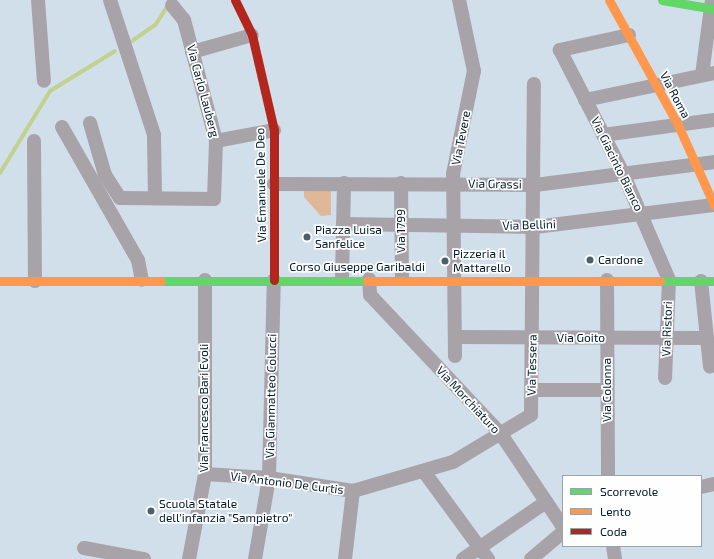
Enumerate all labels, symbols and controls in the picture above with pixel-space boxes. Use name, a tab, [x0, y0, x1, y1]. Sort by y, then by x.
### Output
street label: Via Carlo Lauberg	[184, 43, 222, 139]
street label: Via Roma	[657, 69, 693, 121]
street label: Via Tevere	[449, 109, 473, 167]
street label: Via Giacinto Bianco	[588, 115, 646, 213]
street label: Via Emanuele De Deo	[253, 128, 269, 242]
street label: Via Grassi	[468, 176, 522, 192]
street label: Via 1799	[394, 209, 408, 253]
street label: Via Bellini	[502, 217, 556, 233]
place label: Piazza Luisa Sanfelice	[315, 223, 382, 251]
marker: Piazza Luisa Sanfelice	[302, 232, 312, 242]
place label: Pizzeria il Mattarello	[453, 247, 511, 275]
place label: Cardone	[598, 253, 643, 267]
marker: Cardone	[585, 255, 595, 265]
marker: Pizzeria il Mattarello	[440, 256, 450, 266]
street label: Corso Giuseppe Garibaldi	[289, 260, 425, 274]
street label: Via Ristori	[659, 301, 675, 357]
street label: Via Goito	[557, 331, 605, 345]
street label: Via Gianmatteo Colucci	[263, 334, 279, 458]
street label: Via Tessera	[524, 334, 540, 396]
street label: Via Francesco Bari Evoli	[197, 344, 211, 472]
street label: Via Colonna	[600, 358, 614, 422]
street label: Via Morchiaturo	[433, 363, 503, 437]
street label: Via Antonio De Curtis	[230, 469, 344, 497]
legend	[562, 475, 702, 547]
text: Scorrevole	[600, 484, 658, 498]
place label: Scuola Statale dell'infanzia "Sampietro"	[159, 497, 293, 525]
text: Lento	[600, 504, 631, 518]
marker: Scuola Statale dell'infanzia "Sampietro"	[146, 506, 156, 516]
text: Coda	[600, 524, 627, 538]

